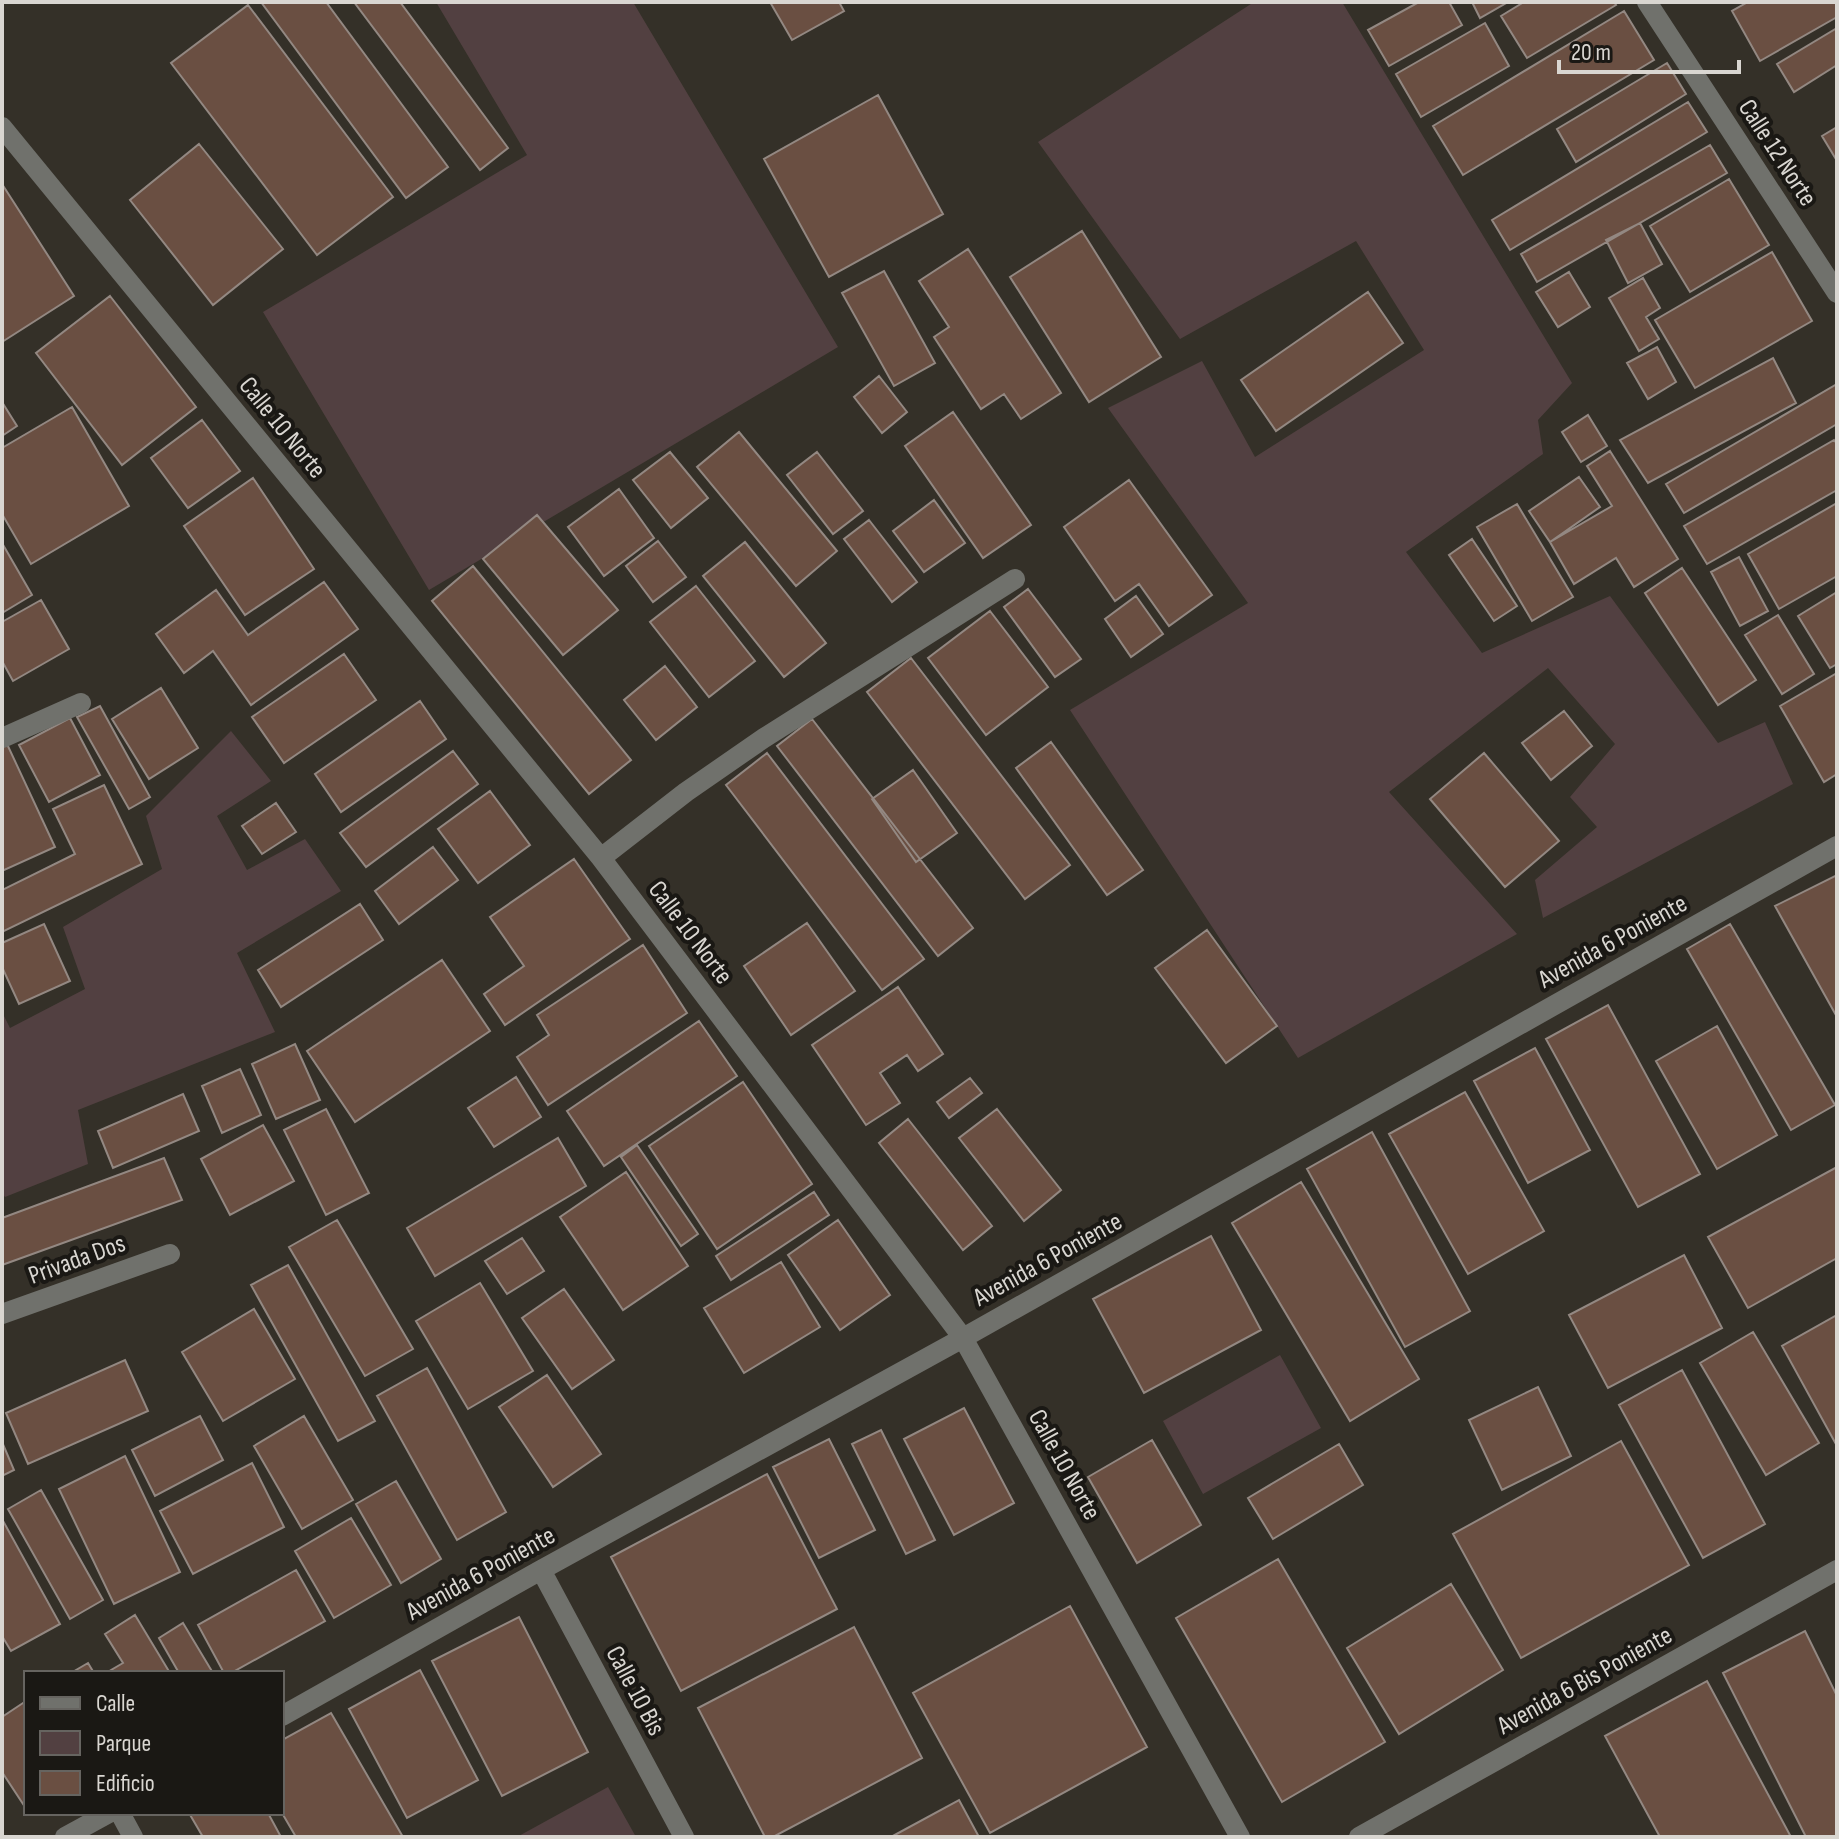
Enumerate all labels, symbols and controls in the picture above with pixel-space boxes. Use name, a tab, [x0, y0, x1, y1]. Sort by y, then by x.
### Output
scale bar	[1559, 24, 1739, 74]
text: 20 m	[1571, 38, 1611, 67]
street label: Calle 12 Norte	[1731, 94, 1823, 212]
street label: Calle 10 Norte	[232, 371, 332, 485]
street label: Calle 10 Norte	[641, 875, 739, 991]
street label: Avenida 6 Poniente	[1532, 888, 1693, 996]
street label: Avenida 6 Poniente	[967, 1206, 1128, 1314]
street label: Privada Dos	[24, 1228, 130, 1292]
street label: Calle 10 Norte	[1021, 1404, 1107, 1526]
street label: Avenida 6 Poniente	[400, 1520, 561, 1628]
street label: Avenida 6 Bis Poniente	[1491, 1620, 1678, 1742]
street label: Calle 10 Bis	[599, 1641, 671, 1741]
legend	[24, 1671, 284, 1815]
text: Calle	[96, 1689, 135, 1718]
text: Parque	[96, 1729, 151, 1758]
text: Edificio	[96, 1769, 155, 1798]

